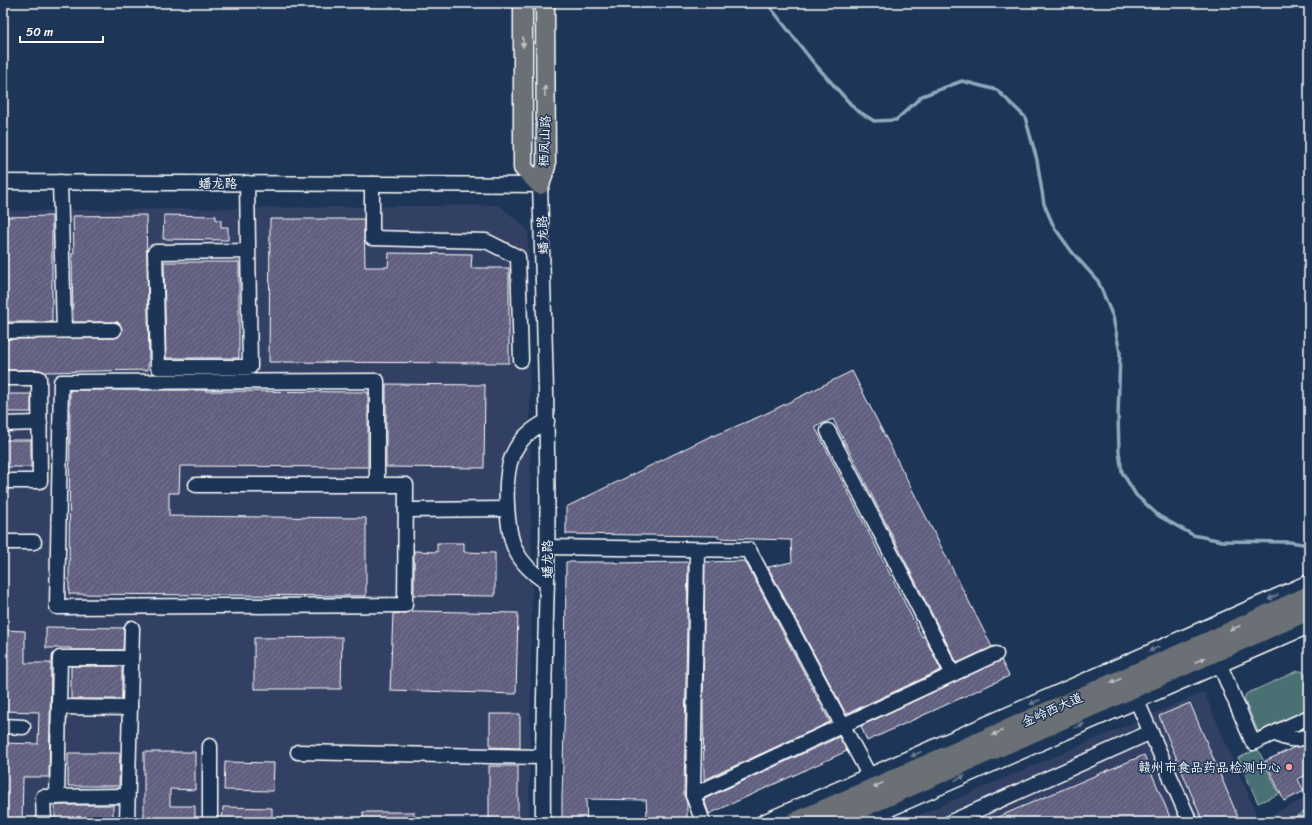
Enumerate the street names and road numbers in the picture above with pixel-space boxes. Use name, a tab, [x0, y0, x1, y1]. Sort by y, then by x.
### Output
street label: 栖凤山路	[532, 115, 557, 167]
street label: 蟠龙路	[198, 172, 238, 195]
street label: 蟠龙路	[530, 215, 555, 255]
street label: 蟠龙路	[536, 539, 559, 579]
street label: 金岭西大道	[1018, 686, 1087, 733]

